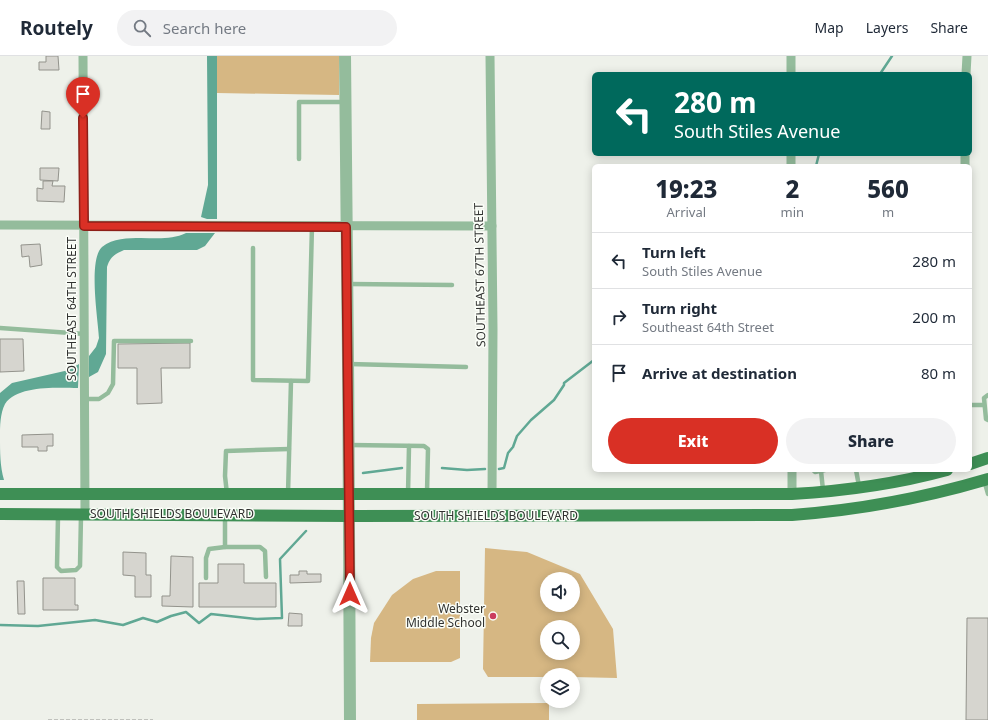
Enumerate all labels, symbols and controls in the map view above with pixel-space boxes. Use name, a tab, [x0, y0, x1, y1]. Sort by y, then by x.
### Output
search box	[117, 10, 397, 46]
text: Routely	[20, 15, 93, 41]
icon: search	[131, 17, 153, 39]
text: Search here	[163, 18, 246, 38]
text: Map	[815, 18, 844, 37]
text: Layers	[866, 18, 908, 37]
text: Share	[930, 18, 968, 37]
pin	[66, 77, 100, 118]
icon: arrive	[72, 83, 94, 105]
text: 280 m	[674, 83, 757, 121]
icon: left	[608, 88, 660, 140]
text: South Stiles Avenue	[674, 119, 841, 143]
text: 19:23	[655, 172, 717, 205]
text: 2	[785, 172, 799, 205]
text: 560	[867, 172, 909, 205]
street label: SOUTHEAST 67TH STREET	[470, 202, 489, 347]
text: Arrival	[666, 203, 706, 221]
text: min	[781, 203, 804, 221]
text: m	[882, 203, 894, 221]
street label: SOUTHEAST 64TH STREET	[63, 237, 80, 381]
text: Turn left	[642, 242, 706, 262]
icon: left	[608, 250, 630, 272]
text: 280 m	[912, 251, 956, 271]
text: South Stiles Avenue	[642, 262, 762, 280]
text: Turn right	[642, 298, 717, 318]
icon: right	[608, 306, 630, 328]
text: 200 m	[912, 307, 956, 327]
text: Southeast 64th Street	[642, 318, 774, 336]
icon: arrive	[608, 362, 630, 384]
text: Arrive at destination	[642, 363, 797, 383]
text: 80 m	[921, 363, 956, 383]
button: Exit	[608, 418, 778, 464]
button: Share	[786, 418, 956, 464]
street label: SOUTH SHIELDS BOULEVARD	[90, 505, 254, 522]
street label: SOUTH SHIELDS BOULEVARD	[414, 507, 578, 524]
map controls	[540, 572, 580, 708]
button: sound	[540, 572, 580, 612]
position arrow	[329, 573, 371, 615]
place label: Webster Middle School	[406, 600, 485, 631]
marker: Webster Middle School	[488, 611, 498, 621]
button: search	[540, 620, 580, 660]
button: layers	[540, 668, 580, 708]

